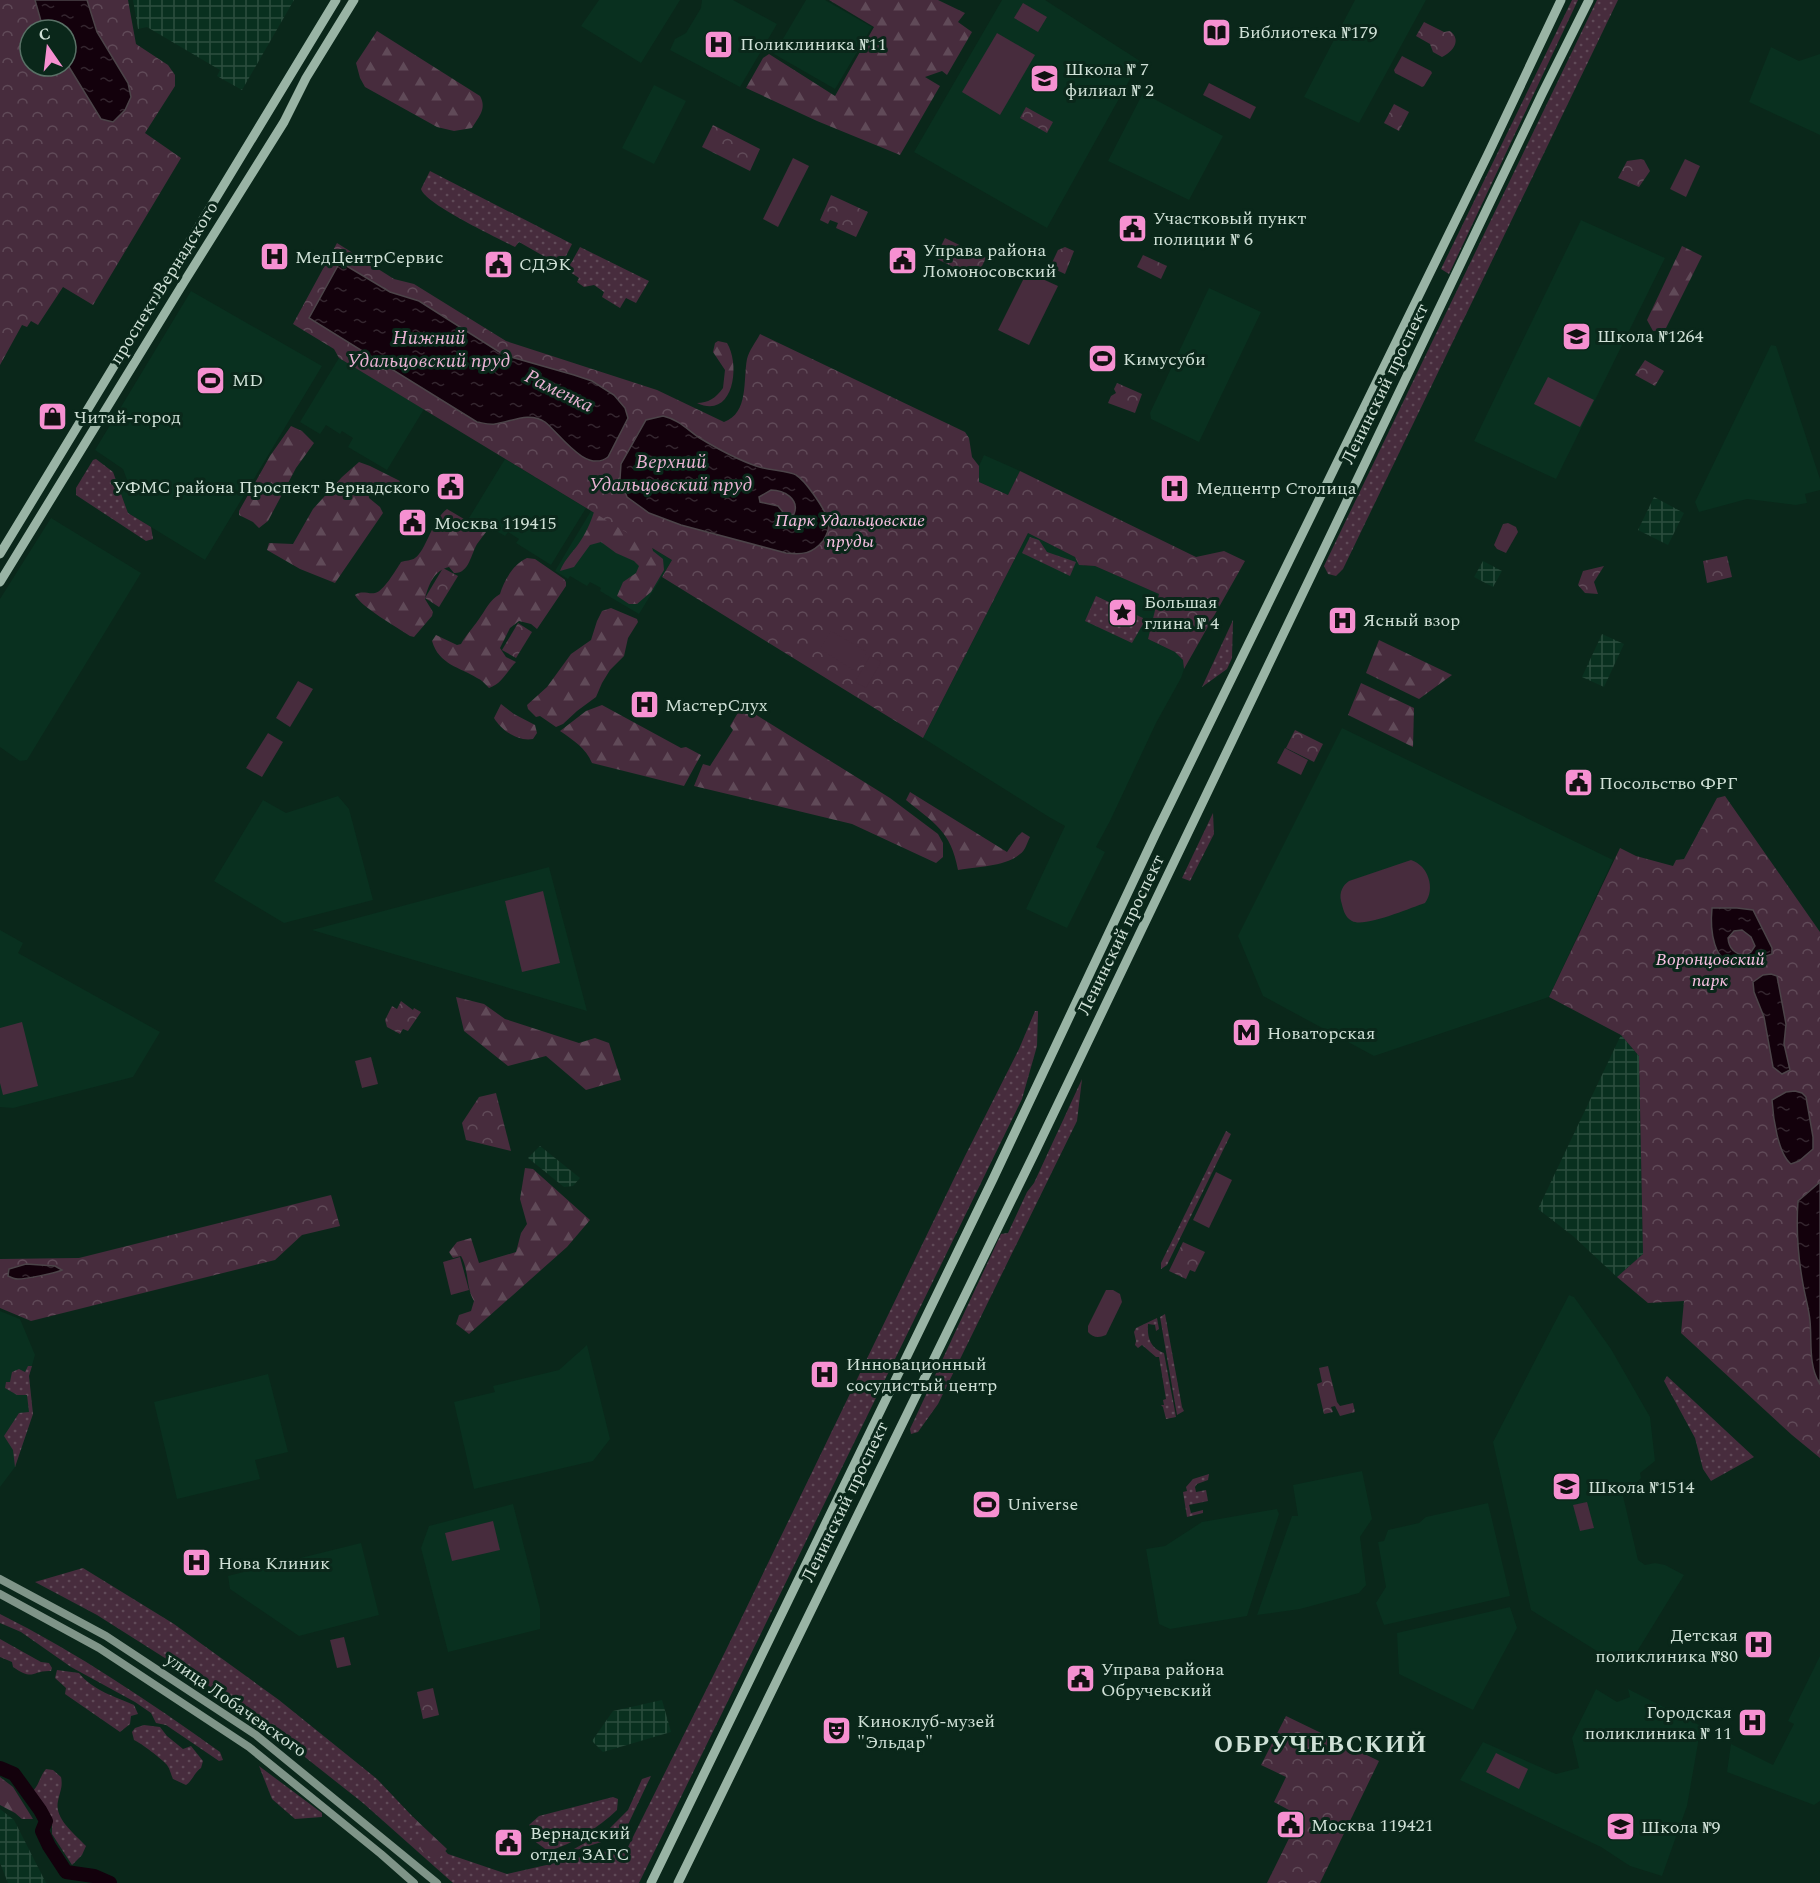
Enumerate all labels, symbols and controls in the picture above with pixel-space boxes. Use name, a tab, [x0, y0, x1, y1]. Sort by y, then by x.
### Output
library icon: Библиотека №179	[1201, 16, 1233, 48]
north arrow	[18, 18, 78, 78]
place label: Библиотека №179	[1238, 19, 1377, 46]
text: С	[36, 21, 53, 47]
hospital icon: Поликлиника №11	[703, 28, 735, 60]
place label: Поликлиника №11	[740, 31, 886, 58]
place label: Школа № 7 филиал № 2	[1065, 56, 1154, 104]
school or university icon: Школа № 7 филиал № 2	[1028, 63, 1060, 95]
street label: проспект Вернадского	[103, 196, 225, 370]
place label: Участковый пункт полиции № 6	[1153, 205, 1306, 253]
public building icon: Участковый пункт полиции № 6	[1116, 212, 1148, 244]
place label: Управа района Ломоносовский	[923, 237, 1056, 285]
hospital icon: МедЦентрСервис	[258, 241, 290, 273]
place label: МедЦентрСервис	[295, 244, 444, 271]
public building icon: Управа района Ломоносовский	[886, 244, 918, 276]
public building icon: СДЭК	[482, 248, 514, 280]
place label: СДЭК	[519, 251, 571, 278]
street label: Ленинский проспект	[1334, 299, 1436, 469]
school or university icon: Школа №1264	[1560, 320, 1592, 352]
water label: Нижний Удальцовский пруд	[347, 323, 511, 376]
place label: Школа №1264	[1597, 323, 1703, 350]
sports icon: Кимусуби	[1086, 343, 1118, 375]
place label: Кимусуби	[1123, 346, 1206, 373]
water label: Раменка	[519, 361, 599, 421]
sports icon: MD	[195, 364, 227, 396]
place label: MD	[232, 367, 263, 394]
shop icon: Читай-город	[37, 401, 69, 433]
place label: Читай-город	[74, 404, 181, 431]
water label: Верхний Удальцовский пруд	[589, 447, 753, 500]
public building icon: УФМС района Проспект Вернадского	[435, 471, 467, 503]
hospital icon: Медцентр Столица	[1159, 472, 1191, 504]
place label: УФМС района Проспект Вернадского	[113, 474, 430, 501]
place label: Медцентр Столица	[1196, 475, 1357, 502]
public building icon: Москва 119415	[397, 507, 429, 539]
park label: Парк Удальцовские пруды	[775, 507, 925, 555]
place label: Москва 119415	[434, 510, 557, 537]
place label: Большая глина № 4	[1144, 589, 1219, 637]
place icon: Большая глина № 4	[1107, 596, 1139, 628]
hospital icon: Ясный взор	[1326, 604, 1358, 636]
place label: Ясный взор	[1363, 607, 1460, 634]
hospital icon: МастерСлух	[628, 689, 660, 721]
place label: МастерСлух	[665, 692, 768, 719]
public building icon: Посольство ФРГ	[1562, 767, 1594, 799]
place label: Посольство ФРГ	[1599, 770, 1738, 797]
street label: Ленинский проспект	[1070, 850, 1172, 1020]
park label: Воронцовский парк	[1655, 946, 1765, 994]
metro station icon: Новаторская	[1230, 1017, 1262, 1049]
place label: Новаторская	[1267, 1020, 1375, 1047]
place label: Инновационный сосудистый центр	[846, 1351, 997, 1399]
hospital icon: Инновационный сосудистый центр	[809, 1358, 841, 1390]
street label: Ленинский проспект	[794, 1417, 896, 1587]
school or university icon: Школа №1514	[1551, 1471, 1583, 1503]
place label: Школа №1514	[1588, 1474, 1694, 1501]
sports icon: Universe	[970, 1488, 1002, 1520]
place label: Universe	[1007, 1491, 1078, 1518]
hospital icon: Нова Клиник	[181, 1547, 213, 1579]
place label: Нова Клиник	[218, 1550, 330, 1577]
place label: Детская поликлиника №80	[1595, 1622, 1738, 1670]
hospital icon: Детская поликлиника №80	[1743, 1629, 1775, 1661]
street label: улица Лобачевского	[159, 1645, 312, 1764]
place label: Управа района Обручевский	[1101, 1656, 1224, 1704]
public building icon: Управа района Обручевский	[1064, 1663, 1096, 1695]
place label: Городская поликлиника № 11	[1585, 1699, 1732, 1747]
hospital icon: Городская поликлиника № 11	[1737, 1706, 1769, 1738]
place label: Киноклуб-музей "Эльдар"	[857, 1708, 995, 1756]
theatre icon: Киноклуб-музей "Эльдар"	[820, 1715, 852, 1747]
district label: ОБРУЧЕВСКИЙ	[1214, 1727, 1428, 1763]
public building icon: Москва 119421	[1274, 1809, 1306, 1841]
school or university icon: Школа №9	[1604, 1811, 1636, 1843]
place label: Москва 119421	[1311, 1812, 1434, 1839]
place label: Школа №9	[1641, 1814, 1720, 1841]
place label: Вернадский отдел ЗАГС	[530, 1820, 630, 1868]
public building icon: Вернадский отдел ЗАГС	[493, 1827, 525, 1859]

